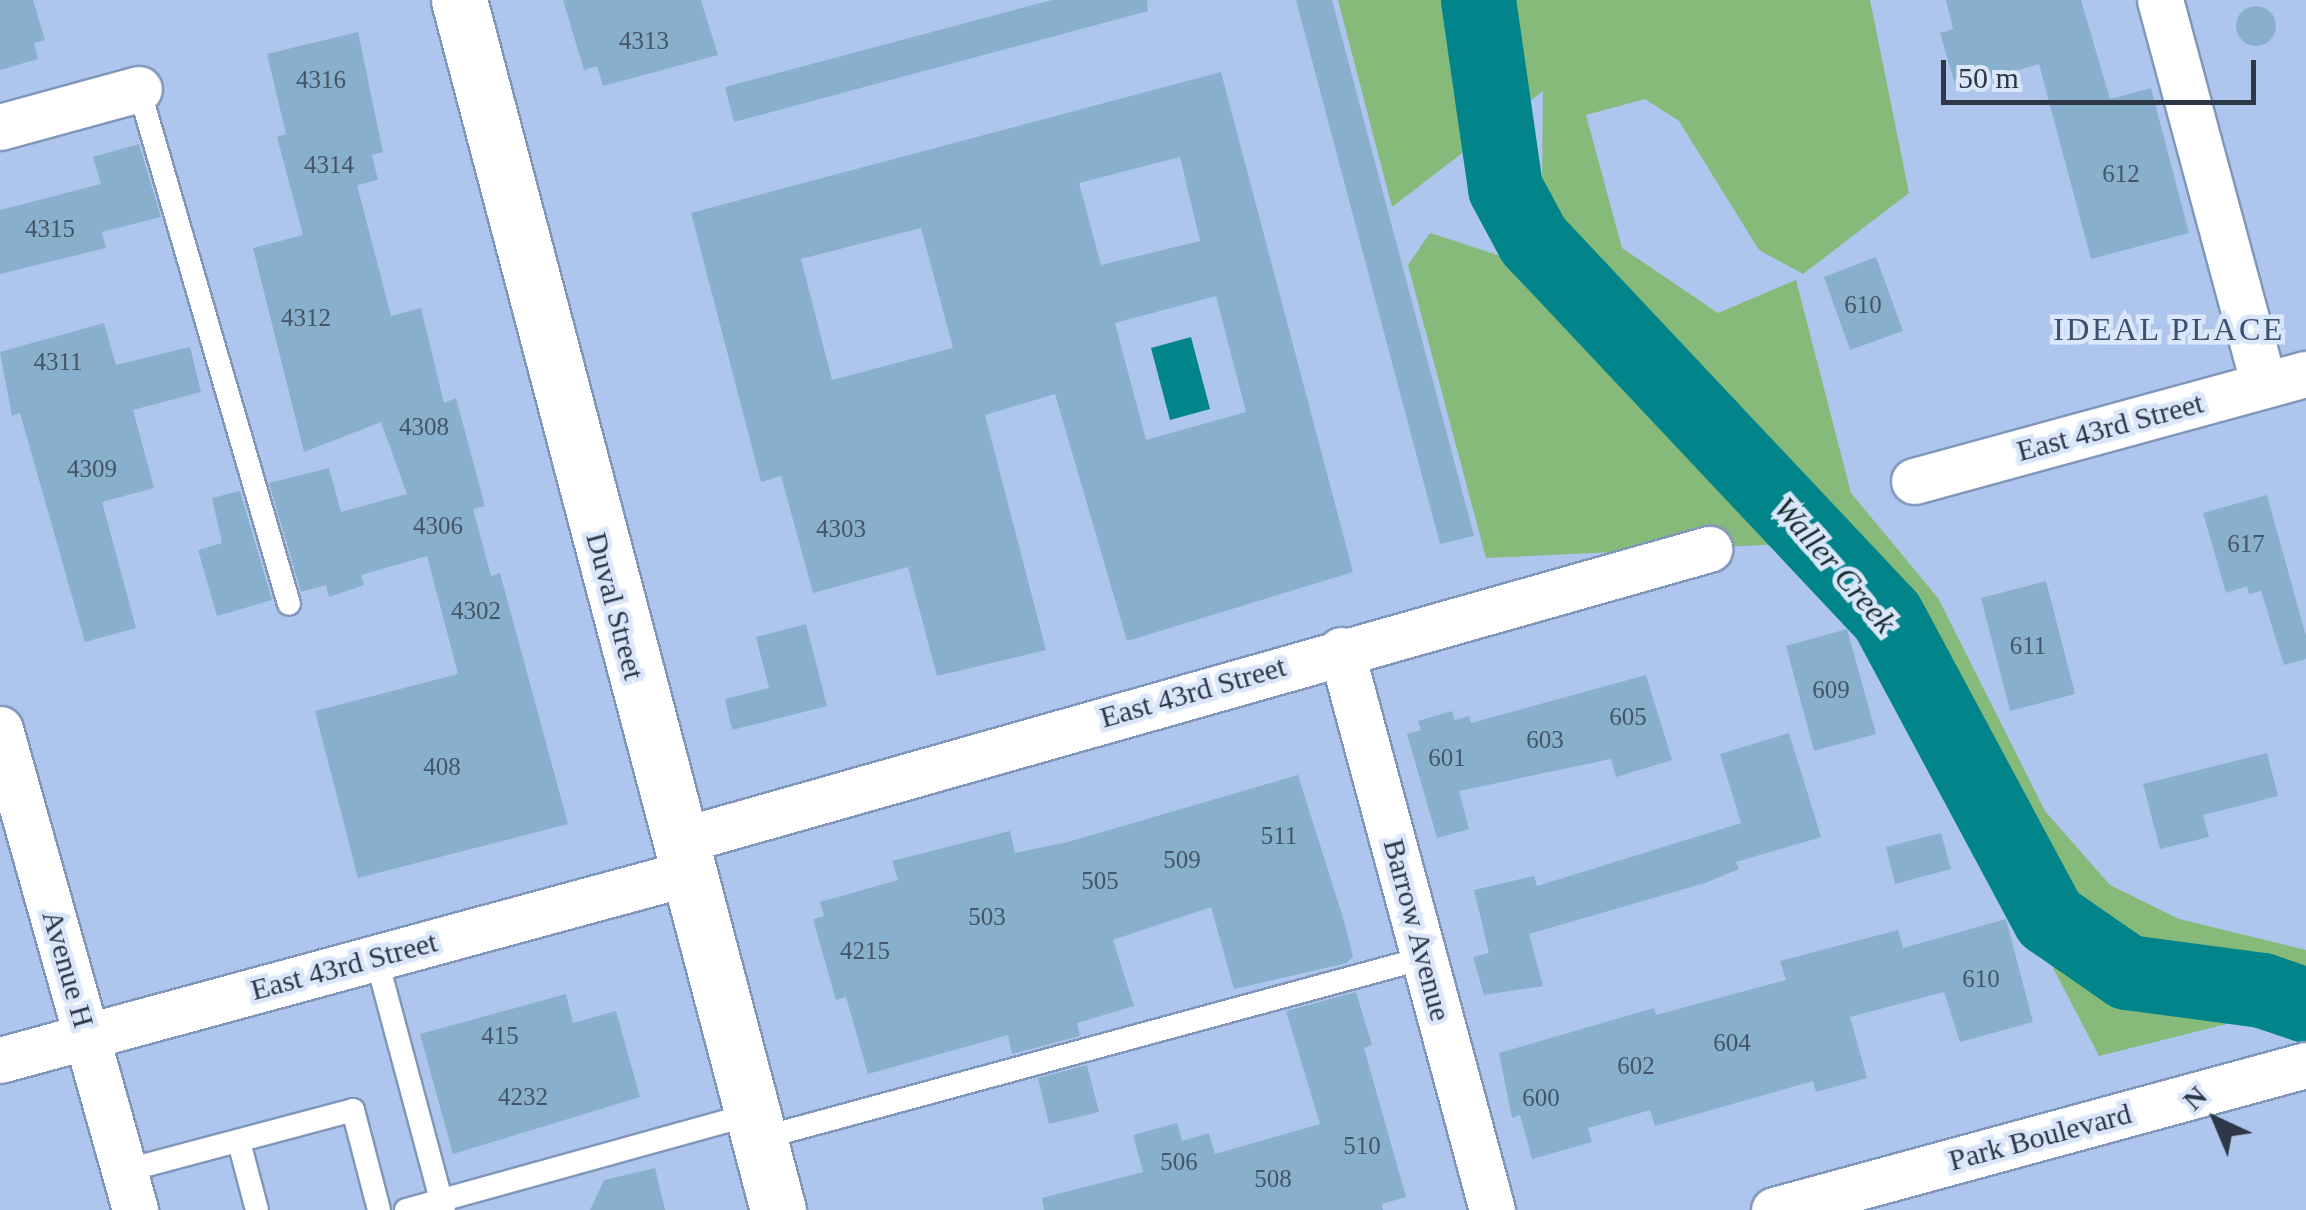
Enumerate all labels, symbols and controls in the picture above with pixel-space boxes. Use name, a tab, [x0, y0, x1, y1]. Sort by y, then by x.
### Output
house number: 4313	[619, 26, 669, 56]
scale bar	[1946, 40, 2261, 102]
text: 50 m	[1958, 61, 2019, 94]
house number: 4316	[296, 65, 346, 95]
house number: 4314	[304, 150, 354, 180]
house number: 612	[2102, 159, 2140, 189]
house number: 4315	[25, 214, 75, 244]
house number: 610	[1844, 290, 1882, 320]
house number: 4312	[281, 303, 331, 333]
district label: IDEAL PLACE	[2053, 310, 2285, 348]
house number: 4311	[33, 347, 83, 377]
street label: East 43rd Street	[2013, 385, 2207, 469]
house number: 4308	[399, 412, 449, 442]
house number: 4309	[67, 454, 117, 484]
water label: Waller Creek	[1766, 489, 1904, 641]
house number: 4306	[413, 511, 463, 541]
house number: 4303	[816, 514, 866, 544]
street label: Duval Street	[578, 529, 652, 683]
house number: 617	[2227, 529, 2265, 559]
house number: 4302	[451, 596, 501, 626]
house number: 611	[2010, 631, 2046, 661]
street label: East 43rd Street	[1096, 648, 1290, 736]
house number: 609	[1812, 675, 1850, 705]
house number: 605	[1609, 702, 1647, 732]
house number: 603	[1526, 725, 1564, 755]
house number: 601	[1428, 743, 1466, 773]
house number: 408	[423, 752, 461, 782]
house number: 511	[1261, 821, 1297, 851]
street label: Barrow Avenue	[1375, 834, 1459, 1026]
house number: 509	[1163, 845, 1201, 875]
house number: 505	[1081, 866, 1119, 896]
house number: 503	[968, 902, 1006, 932]
street label: Avenue H	[34, 906, 102, 1032]
street label: East 43rd Street	[247, 924, 441, 1008]
house number: 4215	[840, 936, 890, 966]
house number: 610	[1962, 964, 2000, 994]
house number: 415	[481, 1021, 519, 1051]
house number: 604	[1713, 1028, 1751, 1058]
house number: 602	[1617, 1051, 1655, 1081]
north arrow	[2166, 1070, 2266, 1170]
text: N	[2177, 1080, 2213, 1116]
house number: 4232	[498, 1082, 548, 1112]
house number: 600	[1522, 1083, 1560, 1113]
street label: Park Boulevard	[1945, 1095, 2135, 1179]
house number: 510	[1343, 1131, 1381, 1161]
house number: 506	[1160, 1147, 1198, 1177]
house number: 508	[1254, 1164, 1292, 1194]

